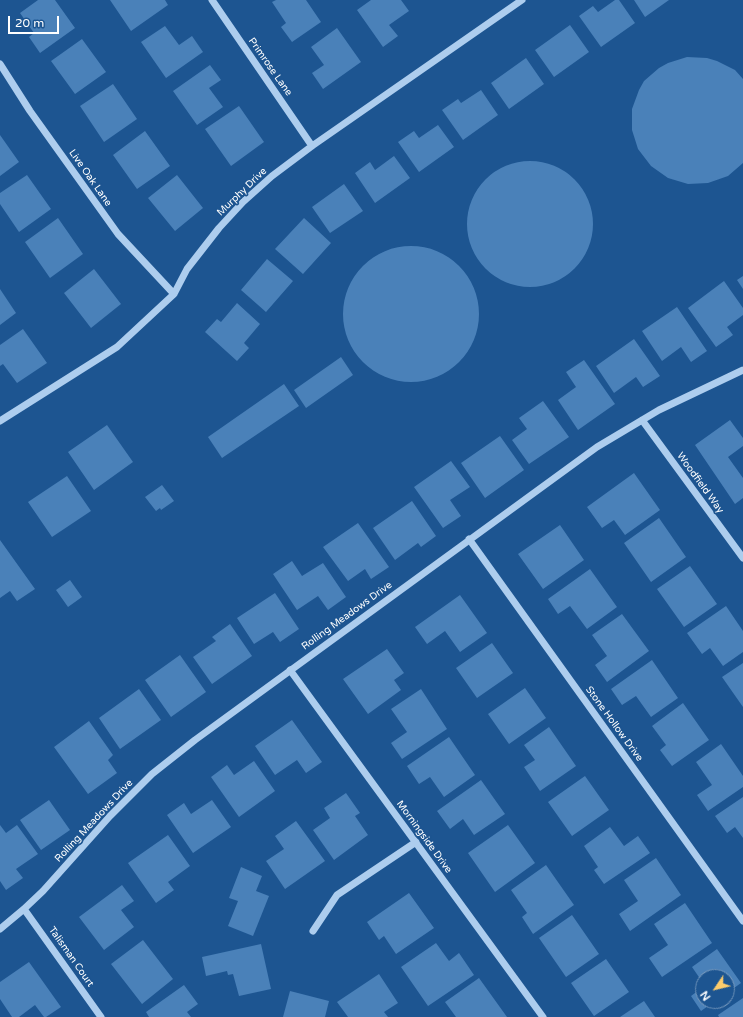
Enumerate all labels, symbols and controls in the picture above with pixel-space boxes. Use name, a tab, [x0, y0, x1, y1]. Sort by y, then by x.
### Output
scale bar	[10, 8, 61, 34]
text: 20 m	[15, 16, 44, 30]
street label: Primrose Lane	[246, 36, 294, 98]
street label: Live Oak Lane	[66, 147, 114, 209]
street label: Murphy Drive	[215, 165, 269, 219]
street label: Woodfield Way	[674, 450, 726, 516]
street label: Rolling Meadows Drive	[299, 579, 395, 653]
street label: Stone Hollow Drive	[583, 684, 645, 764]
street label: Rolling Meadows Drive	[53, 777, 135, 865]
street label: Morningside Drive	[394, 798, 454, 876]
street label: Talisman Court	[46, 925, 96, 989]
north arrow	[695, 969, 735, 1009]
text: N	[698, 988, 713, 1003]

